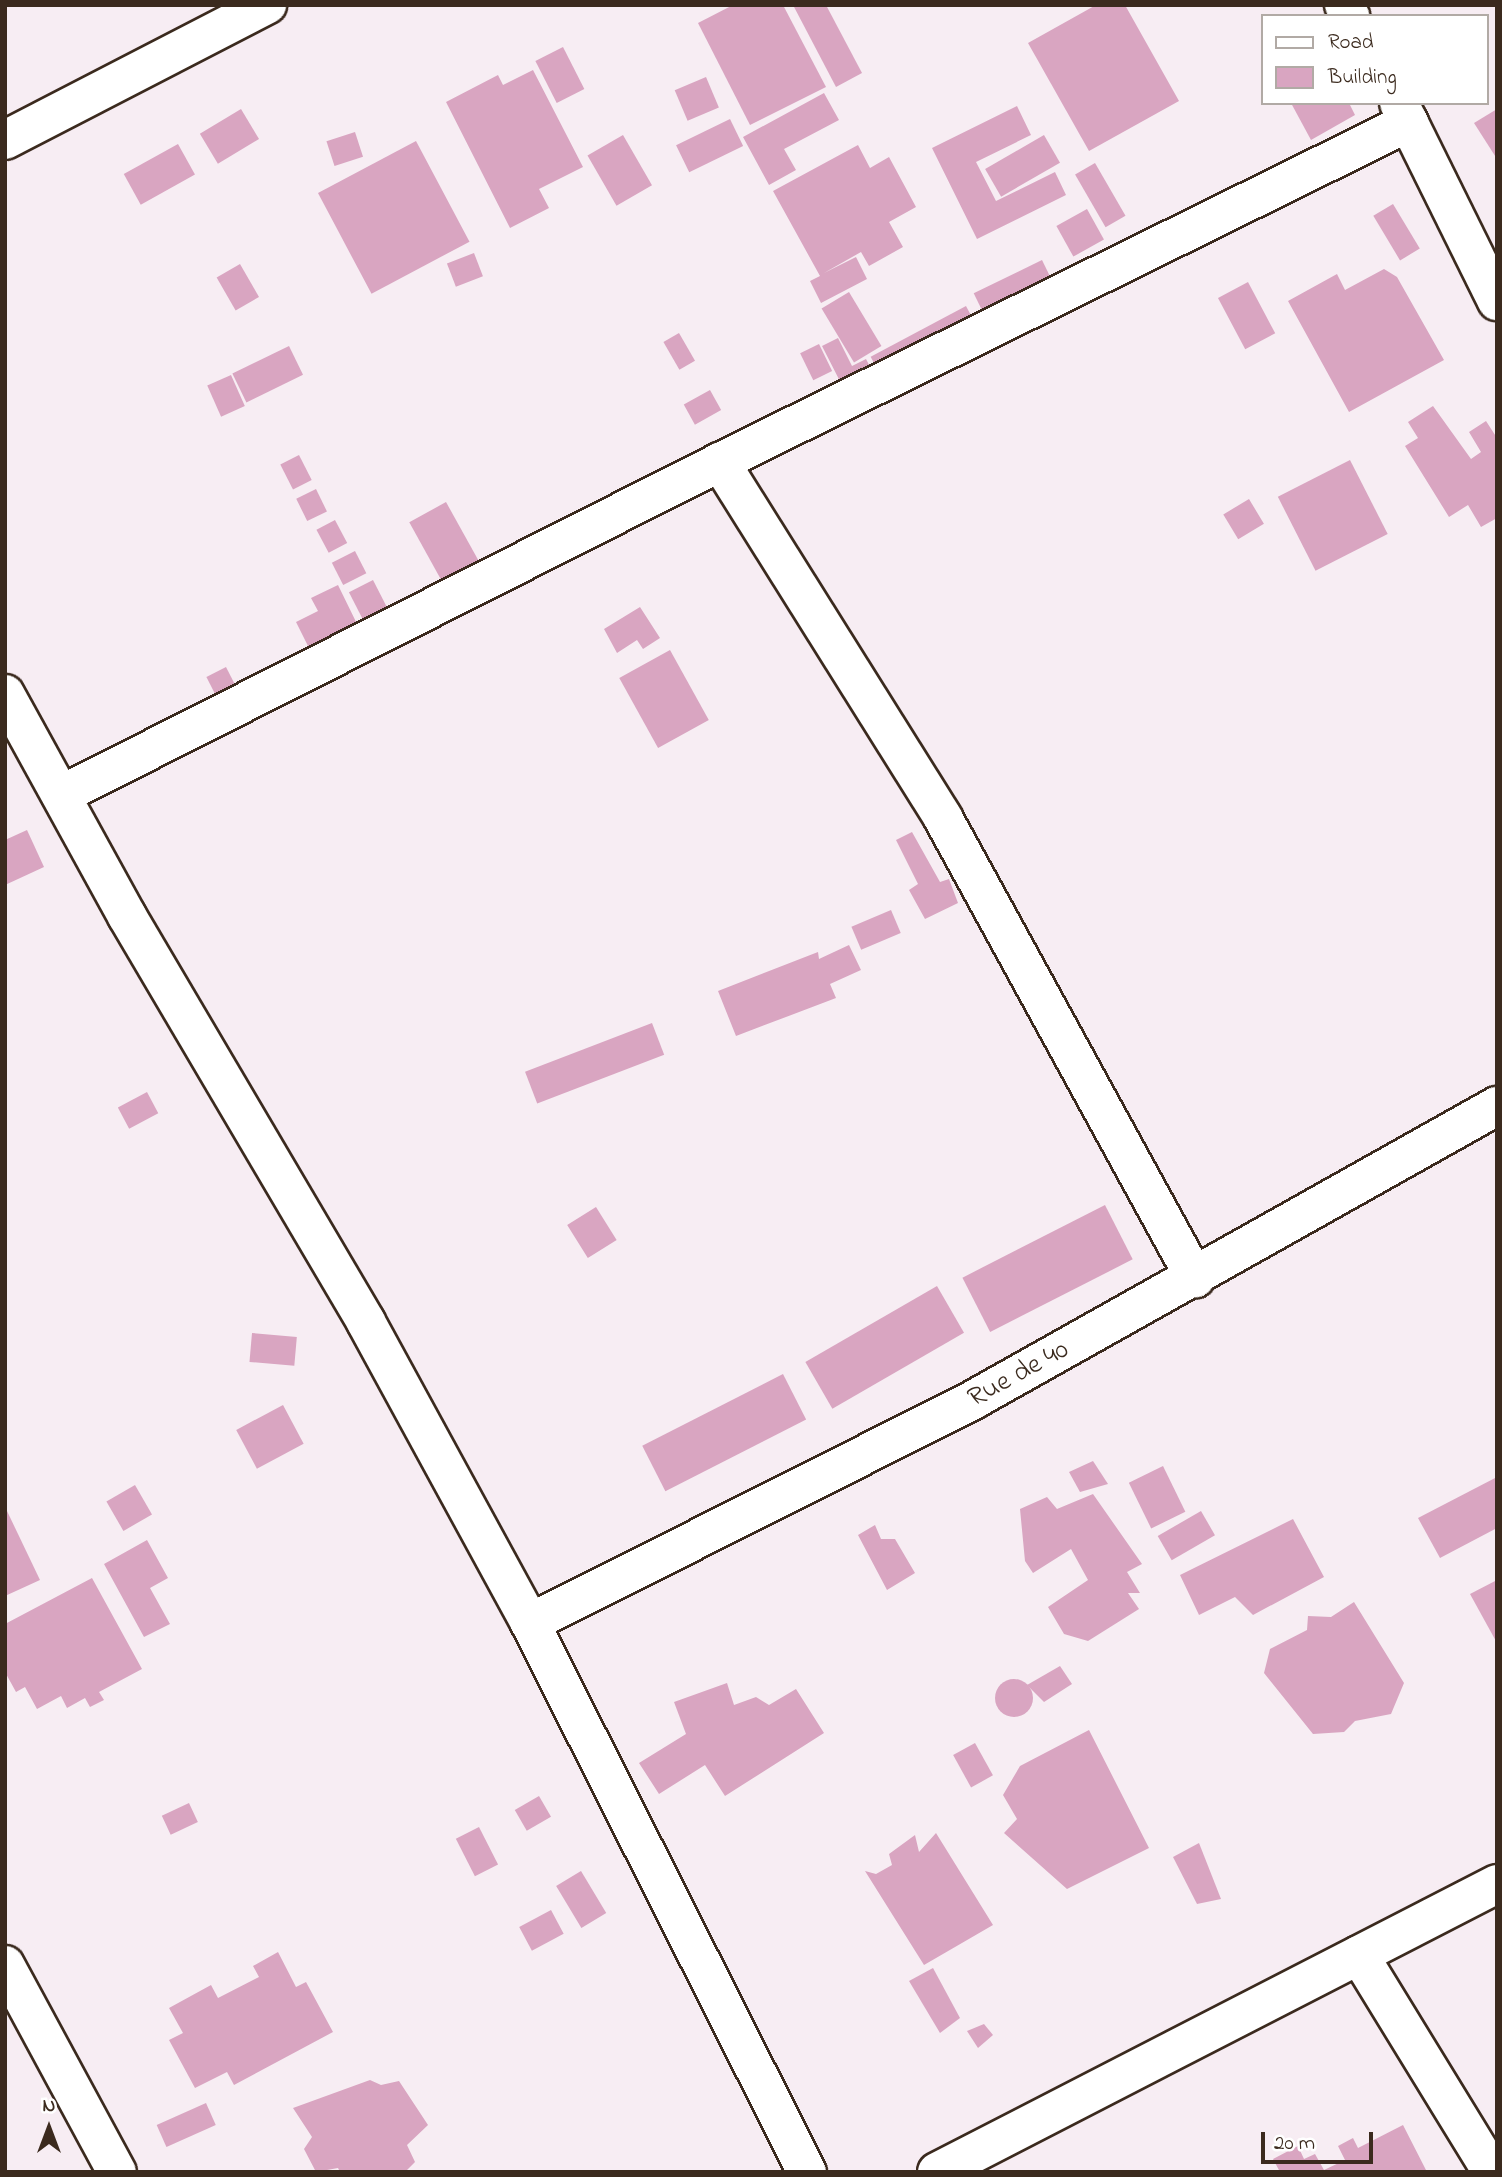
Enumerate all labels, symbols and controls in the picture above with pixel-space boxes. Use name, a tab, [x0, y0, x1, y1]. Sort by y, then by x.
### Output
legend	[1260, 14, 1488, 105]
text: Road	[1328, 28, 1374, 58]
text: Building	[1328, 63, 1397, 93]
street label: Rue de 40	[963, 1334, 1075, 1416]
north arrow	[14, 2093, 84, 2163]
text: N	[43, 2093, 55, 2120]
scale bar	[1264, 2118, 1376, 2162]
text: 20 m	[1274, 2129, 1315, 2159]

